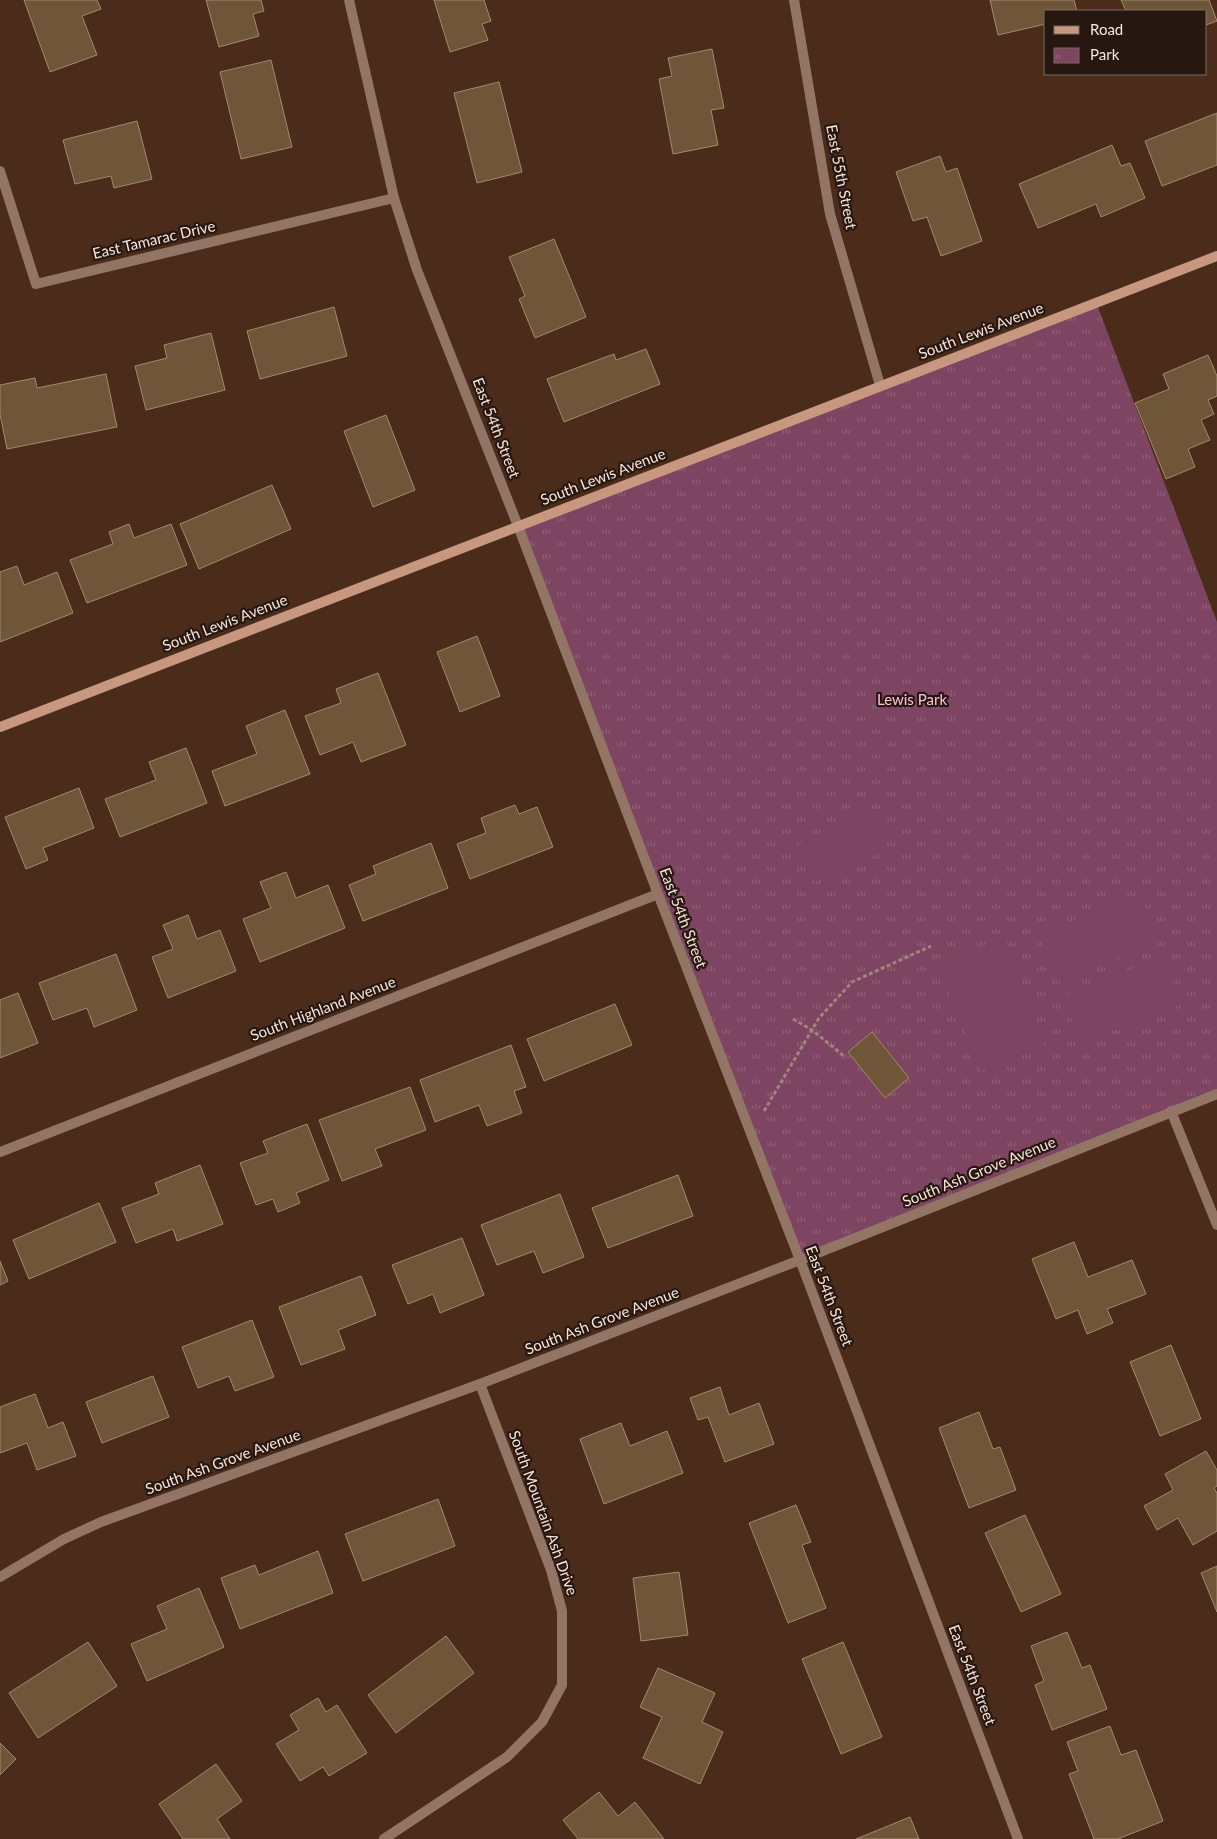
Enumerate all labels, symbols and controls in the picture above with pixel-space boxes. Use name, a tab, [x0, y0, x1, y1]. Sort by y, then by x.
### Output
legend	[1044, 10, 1207, 75]
text: Road	[1090, 20, 1123, 38]
text: Park	[1090, 45, 1120, 63]
street label: East 55th Street	[823, 123, 861, 231]
street label: East Tamarac Drive	[91, 216, 217, 262]
street label: South Lewis Avenue	[916, 298, 1046, 362]
street label: East 54th Street	[469, 375, 525, 481]
street label: South Lewis Avenue	[538, 444, 668, 508]
street label: South Lewis Avenue	[160, 590, 290, 654]
park label: Lewis Park	[877, 690, 947, 708]
street label: East 54th Street	[656, 865, 712, 971]
street label: South Highland Avenue	[247, 972, 398, 1044]
street label: South Ash Grove Avenue	[899, 1132, 1058, 1210]
street label: East 54th Street	[802, 1243, 858, 1349]
street label: South Ash Grove Avenue	[522, 1282, 681, 1358]
street label: South Ash Grove Avenue	[143, 1425, 303, 1498]
street label: South Mountain Ash Drive	[506, 1428, 582, 1598]
street label: East 54th Street	[945, 1622, 1001, 1728]

